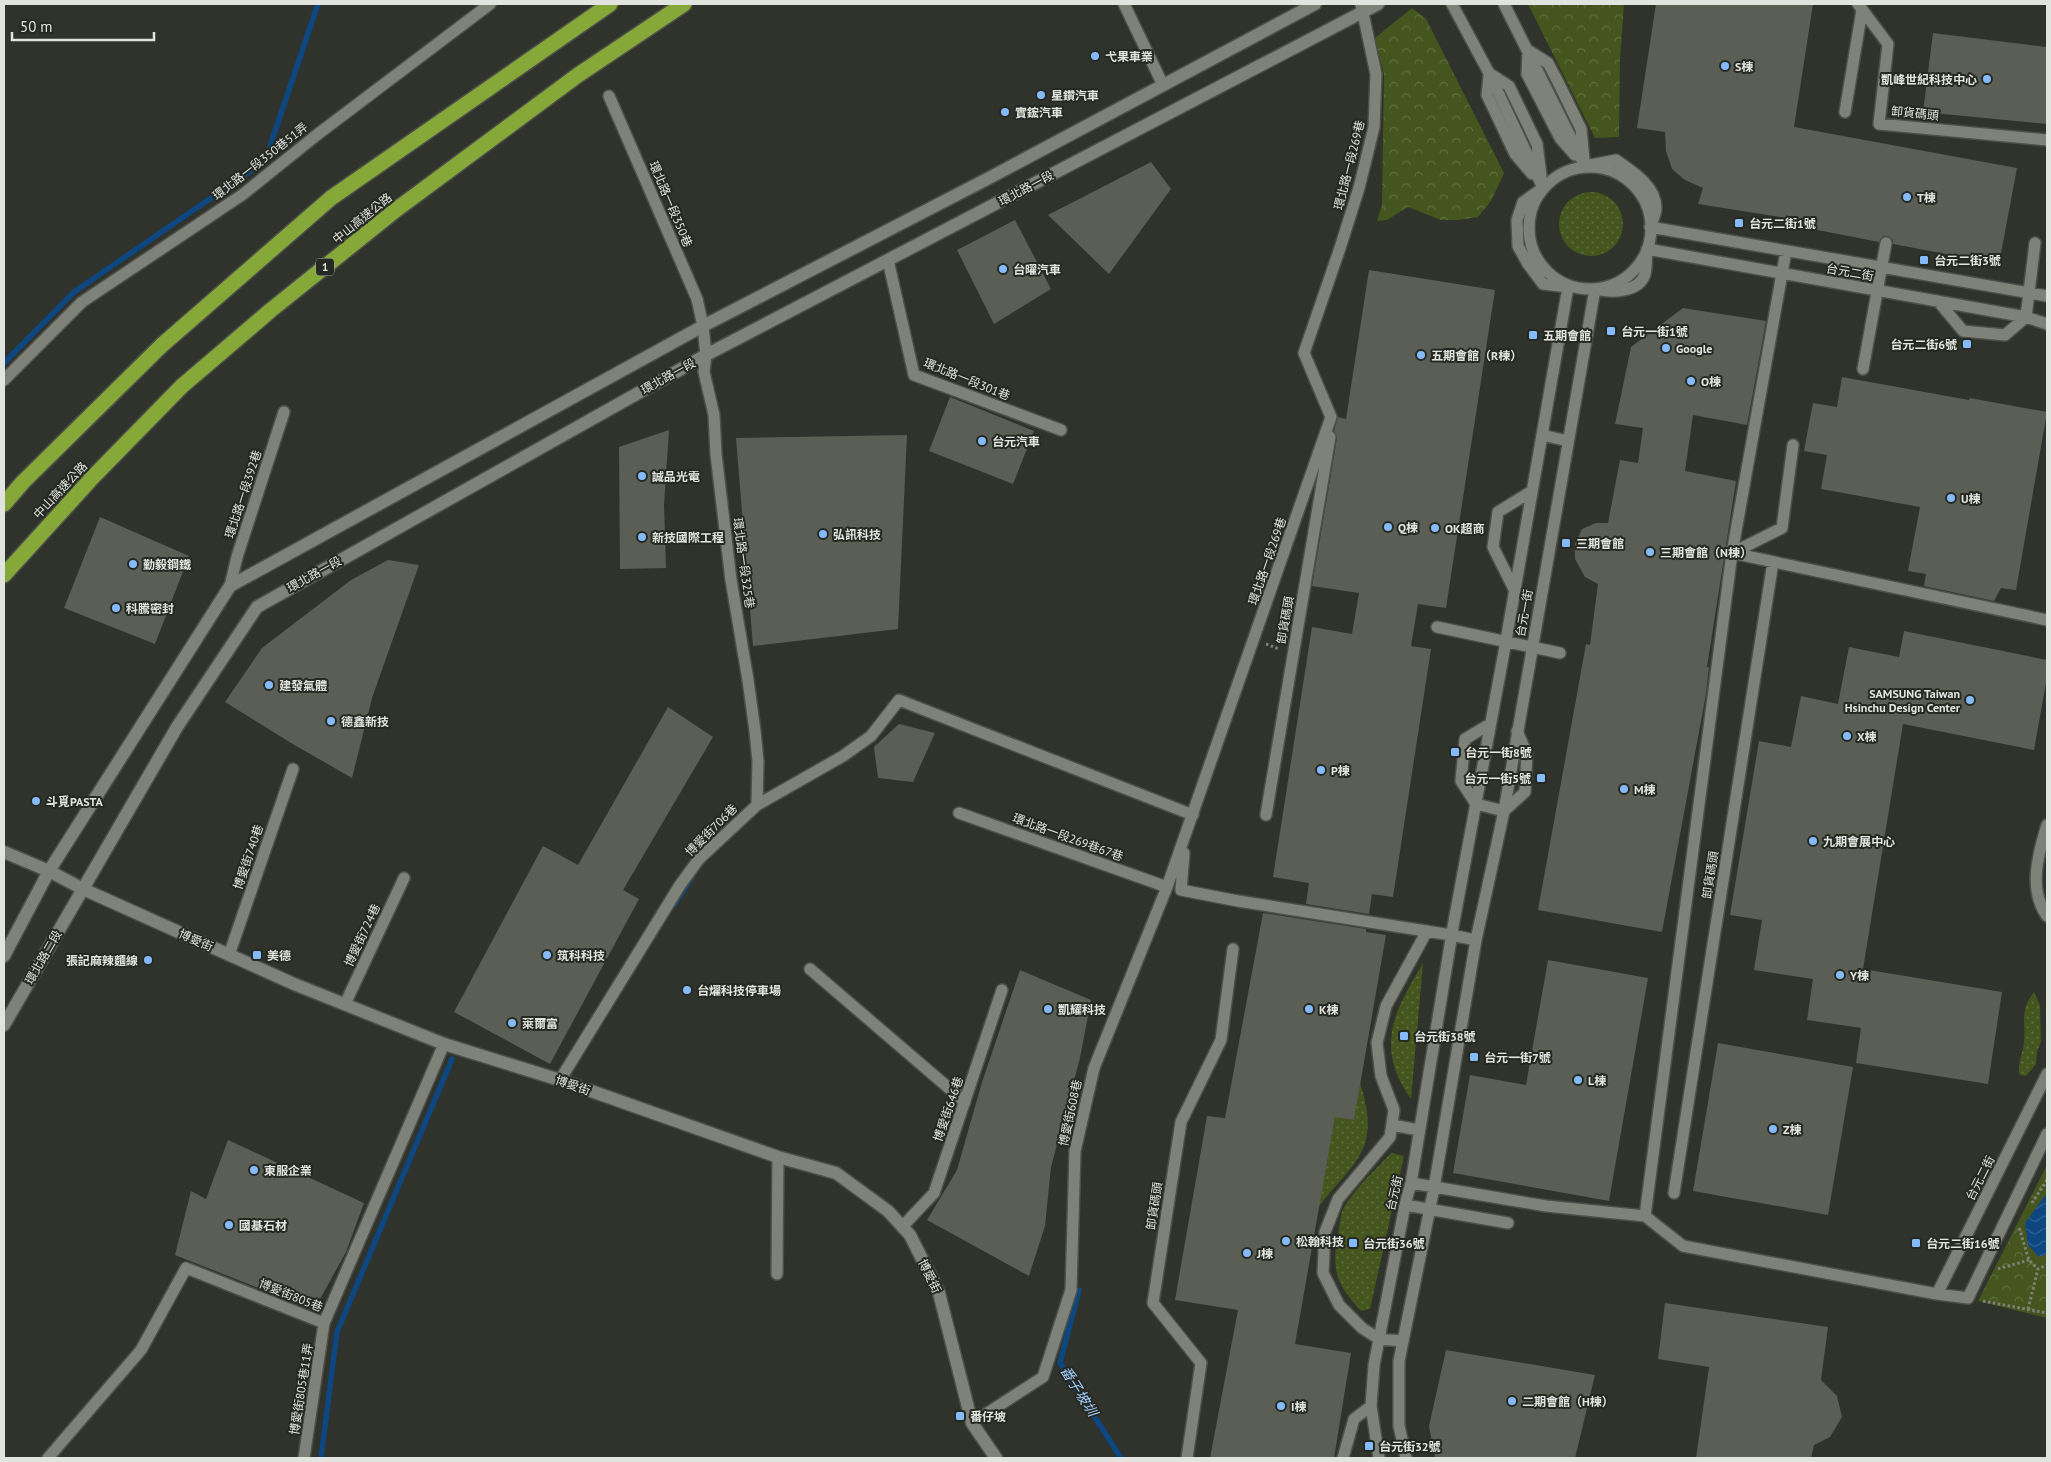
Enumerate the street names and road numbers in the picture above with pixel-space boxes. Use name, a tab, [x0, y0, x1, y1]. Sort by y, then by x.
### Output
street label: 卸貨碼頭	[1890, 103, 1940, 123]
street label: 環北路一段350巷51弄	[209, 119, 311, 203]
street label: 環北路一段269巷	[1331, 119, 1367, 211]
street label: 環北路一段350巷	[646, 159, 696, 249]
street label: 環北路一段	[996, 167, 1056, 209]
street label: 中山高速公路	[329, 190, 395, 246]
road number: 1	[316, 258, 334, 276]
street label: 台元二街	[1825, 260, 1875, 284]
street label: 環北路一段	[638, 355, 698, 397]
street label: 環北路一段301巷	[922, 355, 1012, 403]
street label: 環北路一段392巷	[222, 448, 264, 540]
street label: 中山高速公路	[30, 459, 90, 521]
street label: 環北路一段269巷	[1245, 515, 1289, 607]
street label: 環北路一段325巷	[730, 517, 758, 609]
street label: 環北路一段	[284, 553, 344, 595]
street label: 台元一街	[1512, 588, 1536, 638]
street label: 卸貨碼頭	[1273, 595, 1297, 645]
street label: 博愛街706巷	[682, 801, 740, 859]
street label: 環北路一段269巷67巷	[1011, 810, 1125, 864]
street label: 博愛街740巷	[230, 823, 266, 891]
street label: 卸貨碼頭	[1699, 850, 1721, 900]
street label: 博愛街724巷	[341, 901, 383, 969]
street label: 博愛街	[176, 926, 216, 954]
street label: 環北路二段	[22, 927, 64, 987]
street label: 博愛街	[554, 1072, 592, 1098]
street label: 博愛街646巷	[930, 1075, 966, 1143]
street label: 博愛街608巷	[1056, 1078, 1084, 1148]
street label: 台元二街	[1962, 1153, 1998, 1203]
street label: 台元街	[1383, 1174, 1405, 1212]
street label: 卸貨碼頭	[1143, 1181, 1165, 1231]
street label: 博愛街	[915, 1257, 945, 1295]
street label: 博愛街805巷	[257, 1275, 325, 1315]
street label: 博愛街805巷11弄	[286, 1342, 316, 1436]

